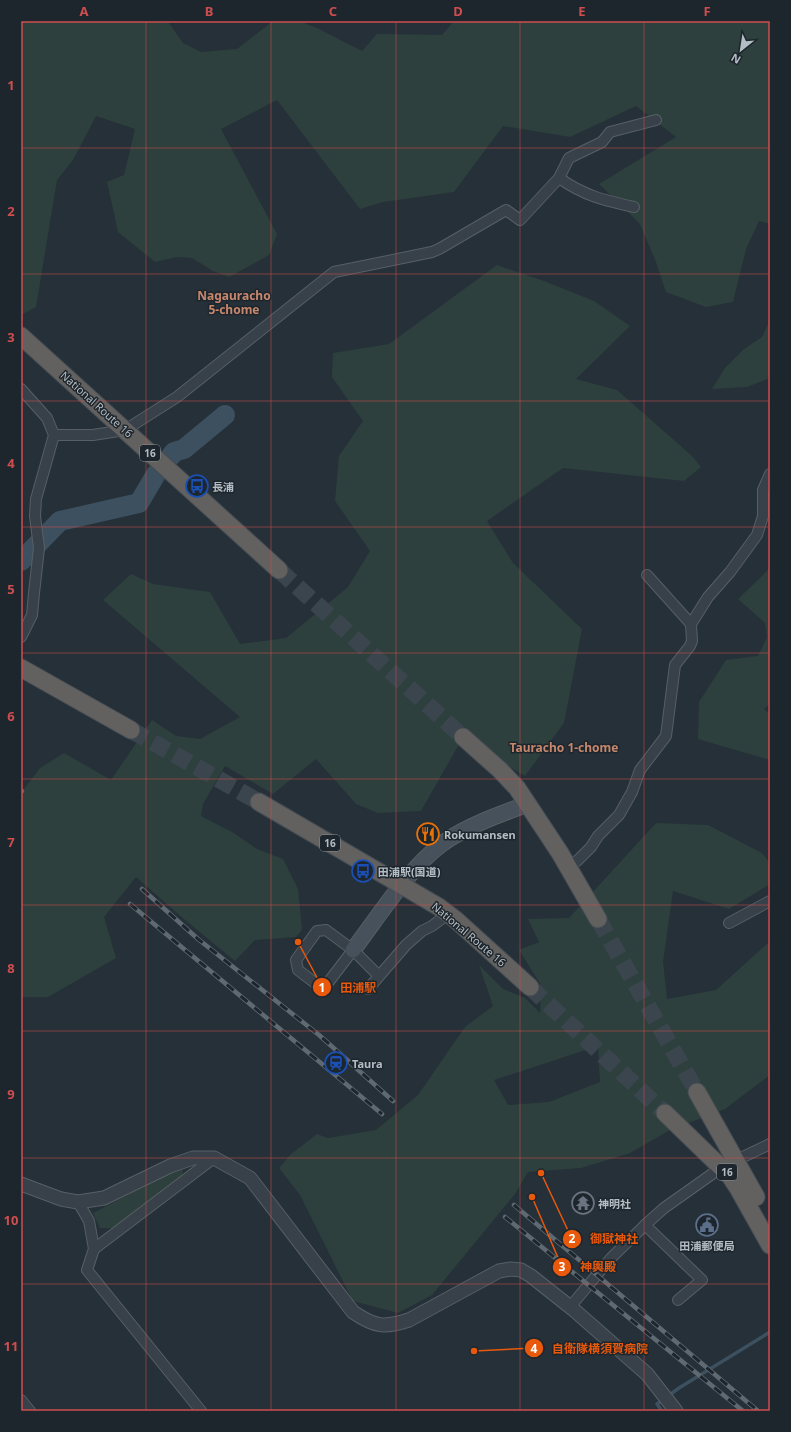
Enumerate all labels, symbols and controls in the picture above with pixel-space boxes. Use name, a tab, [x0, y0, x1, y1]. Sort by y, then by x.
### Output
text: A	[80, 2, 89, 20]
text: B	[205, 2, 213, 20]
text: C	[329, 2, 337, 20]
text: D	[453, 2, 463, 20]
text: E	[578, 2, 586, 20]
text: F	[703, 2, 711, 20]
north arrow	[721, 30, 761, 70]
text: N	[728, 50, 743, 68]
text: 1	[7, 76, 15, 94]
text: 2	[7, 202, 15, 220]
district label: Nagauracho 5-chome	[197, 287, 271, 318]
text: 3	[7, 328, 15, 346]
street label: National Route 16	[58, 367, 136, 441]
road number: 16	[140, 445, 160, 461]
text: 4	[7, 454, 15, 472]
bus stop icon: 長浦	[184, 473, 210, 499]
place label: 長浦	[212, 479, 234, 494]
text: 5	[7, 580, 15, 598]
text: 6	[7, 707, 15, 725]
district label: Tauracho 1-chome	[510, 739, 618, 756]
restaurant icon: Rokumansen	[415, 821, 441, 847]
place label: Rokumansen	[444, 827, 516, 842]
text: 7	[7, 833, 15, 851]
road number: 16	[320, 835, 340, 851]
bus stop icon: 田浦駅(国道)	[350, 858, 376, 884]
place label: 田浦駅(国道)	[378, 864, 441, 879]
street label: National Route 16	[429, 899, 509, 969]
text: 8	[7, 959, 15, 977]
callout: 田浦駅	[312, 975, 384, 999]
text: 1	[319, 979, 325, 996]
text: 田浦駅	[340, 979, 376, 996]
station icon: Taura	[323, 1050, 349, 1076]
place label: Taura	[352, 1056, 383, 1071]
text: 9	[7, 1085, 15, 1103]
road number: 16	[717, 1164, 737, 1180]
temple icon: 神明社	[570, 1190, 596, 1216]
place label: 神明社	[598, 1196, 631, 1211]
text: 10	[4, 1211, 18, 1229]
public building icon: 田浦郵便局	[694, 1212, 720, 1238]
callout: 御獄神社	[562, 1227, 646, 1251]
text: 2	[569, 1230, 576, 1247]
text: 御獄神社	[590, 1230, 638, 1247]
place label: 田浦郵便局	[680, 1238, 735, 1253]
callout: 神輿殿	[552, 1255, 624, 1279]
text: 3	[559, 1258, 566, 1275]
text: 神輿殿	[580, 1258, 616, 1275]
callout: 自衛隊横須賀病院	[524, 1336, 656, 1360]
text: 11	[4, 1337, 18, 1355]
text: 4	[531, 1340, 538, 1357]
text: 自衛隊横須賀病院	[552, 1340, 648, 1357]

